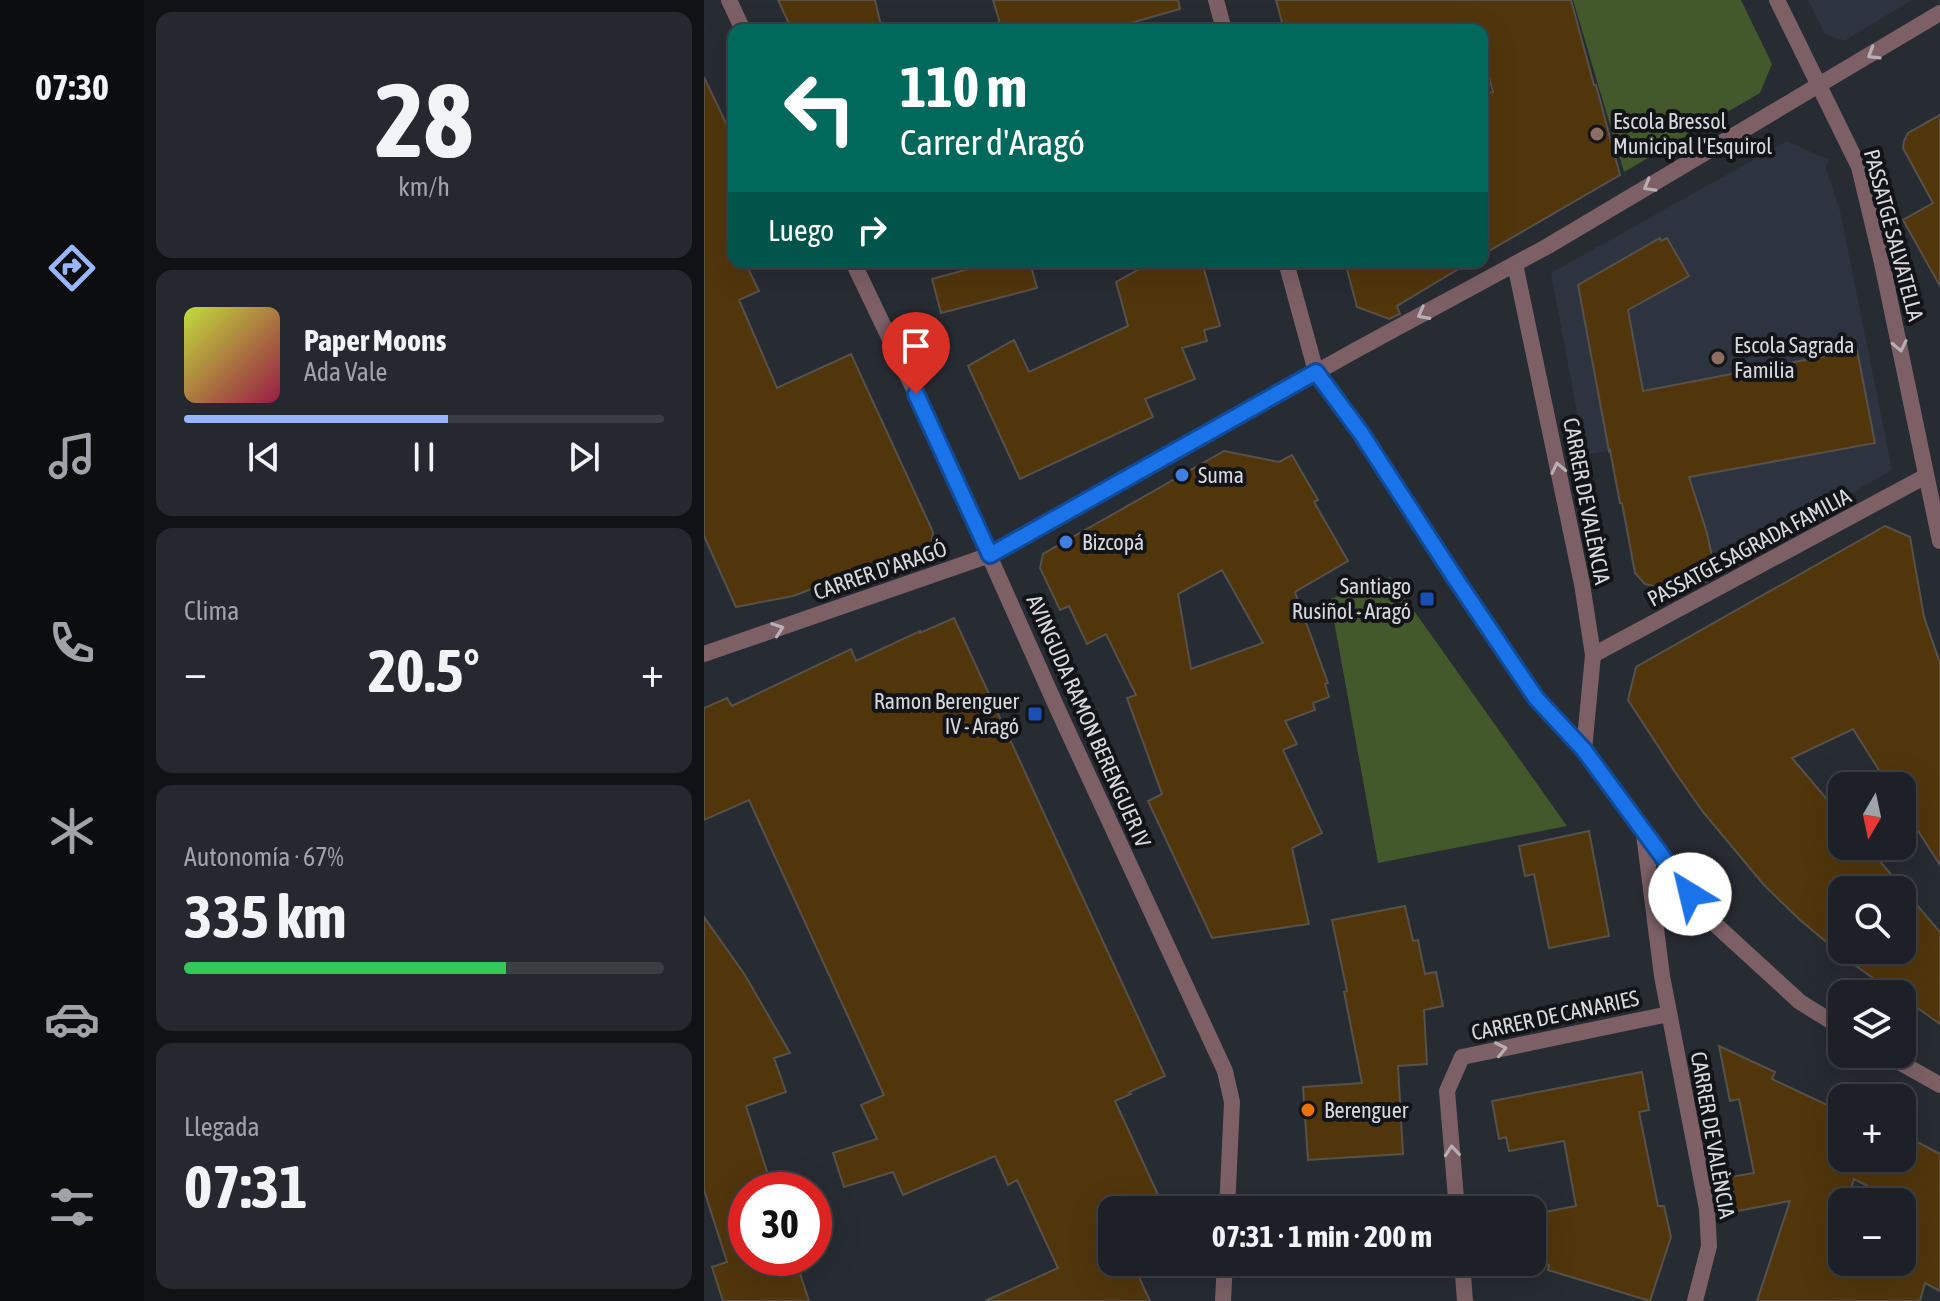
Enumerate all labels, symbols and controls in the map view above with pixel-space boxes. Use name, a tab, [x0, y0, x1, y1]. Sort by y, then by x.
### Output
one-way arrow	[1867, 44, 1882, 59]
text: 110 m	[900, 55, 1027, 119]
icon: left	[768, 56, 872, 160]
text: 28	[375, 60, 473, 179]
text: 07:30	[35, 66, 109, 108]
place label: Escola Bressol Municipal l'Esquirol	[1613, 108, 1772, 159]
text: Carrer d'Aragó	[900, 121, 1085, 163]
marker: Escola Bressol Municipal l'Esquirol	[1588, 125, 1606, 143]
street label: PASSATGE SALVATELLA	[1859, 146, 1929, 324]
text: km/h	[398, 172, 450, 202]
one-way arrow	[1644, 176, 1658, 192]
icon: right	[850, 208, 894, 252]
text: Luego	[768, 213, 834, 247]
icon: directions	[44, 240, 100, 296]
one-way arrow	[1417, 304, 1431, 319]
pin	[882, 312, 950, 394]
text: Paper Moons	[304, 323, 446, 357]
icon: arrive	[894, 324, 938, 368]
place label: Escola Sagrada Familia	[1734, 332, 1855, 383]
one-way arrow	[1891, 339, 1908, 353]
marker: Escola Sagrada Familia	[1709, 349, 1727, 367]
text: Ada Vale	[304, 357, 387, 387]
street label: CARRER DE VALÈNCIA	[1558, 416, 1616, 587]
icon: music	[44, 428, 100, 484]
icon: previous	[242, 435, 286, 479]
icon: pause	[402, 435, 446, 479]
icon: next	[562, 435, 606, 479]
place label: Suma	[1198, 462, 1244, 488]
one-way arrow	[1551, 462, 1568, 475]
marker: Suma	[1173, 466, 1191, 484]
street label: PASSATGE SAGRADA FAMILIA	[1643, 482, 1855, 612]
place label: Bizcopá	[1082, 529, 1144, 555]
marker: Bizcopá	[1057, 533, 1075, 551]
street label: CARRER D'ARAGÓ	[810, 535, 950, 605]
place label: Santiago Rusiñol - Aragó	[1292, 573, 1411, 624]
marker: Santiago Rusiñol - Aragó	[1418, 590, 1436, 608]
street label: AVINGUDA RAMON BERENGUER IV	[1022, 591, 1157, 851]
text: Clima	[184, 596, 239, 626]
icon: phone	[44, 615, 100, 671]
one-way arrow	[770, 622, 784, 638]
text: 20.5°	[368, 636, 480, 705]
text: −	[184, 646, 207, 696]
text: +	[641, 646, 664, 696]
place label: Ramon Berenguer IV - Aragó	[874, 688, 1019, 739]
marker: Ramon Berenguer IV - Aragó	[1026, 705, 1044, 723]
north arrow	[1828, 772, 1916, 860]
map controls	[1828, 772, 1916, 1276]
icon: climate	[44, 803, 100, 859]
text: Autonomía · 67%	[184, 842, 344, 872]
position arrow	[1648, 852, 1732, 936]
button: search	[1828, 876, 1916, 964]
text: 335 km	[184, 882, 346, 951]
button: layers	[1828, 980, 1916, 1068]
street label: CARRER DE CANARIES	[1469, 985, 1641, 1045]
icon: car	[44, 991, 100, 1047]
one-way arrow	[1494, 1041, 1508, 1058]
street label: CARRER DE VALÈNCIA	[1686, 1049, 1741, 1221]
button: +	[1828, 1084, 1916, 1172]
place label: Berenguer	[1324, 1097, 1409, 1123]
marker: Berenguer	[1299, 1101, 1317, 1119]
text: Llegada	[184, 1112, 260, 1142]
one-way arrow	[1444, 1144, 1461, 1157]
text: 07:31	[184, 1152, 307, 1221]
speed limit sign: 30	[728, 1172, 832, 1276]
icon: filters	[44, 1179, 100, 1235]
button: −	[1828, 1188, 1916, 1276]
text: 07:31 · 1 min · 200 m	[1212, 1219, 1432, 1253]

